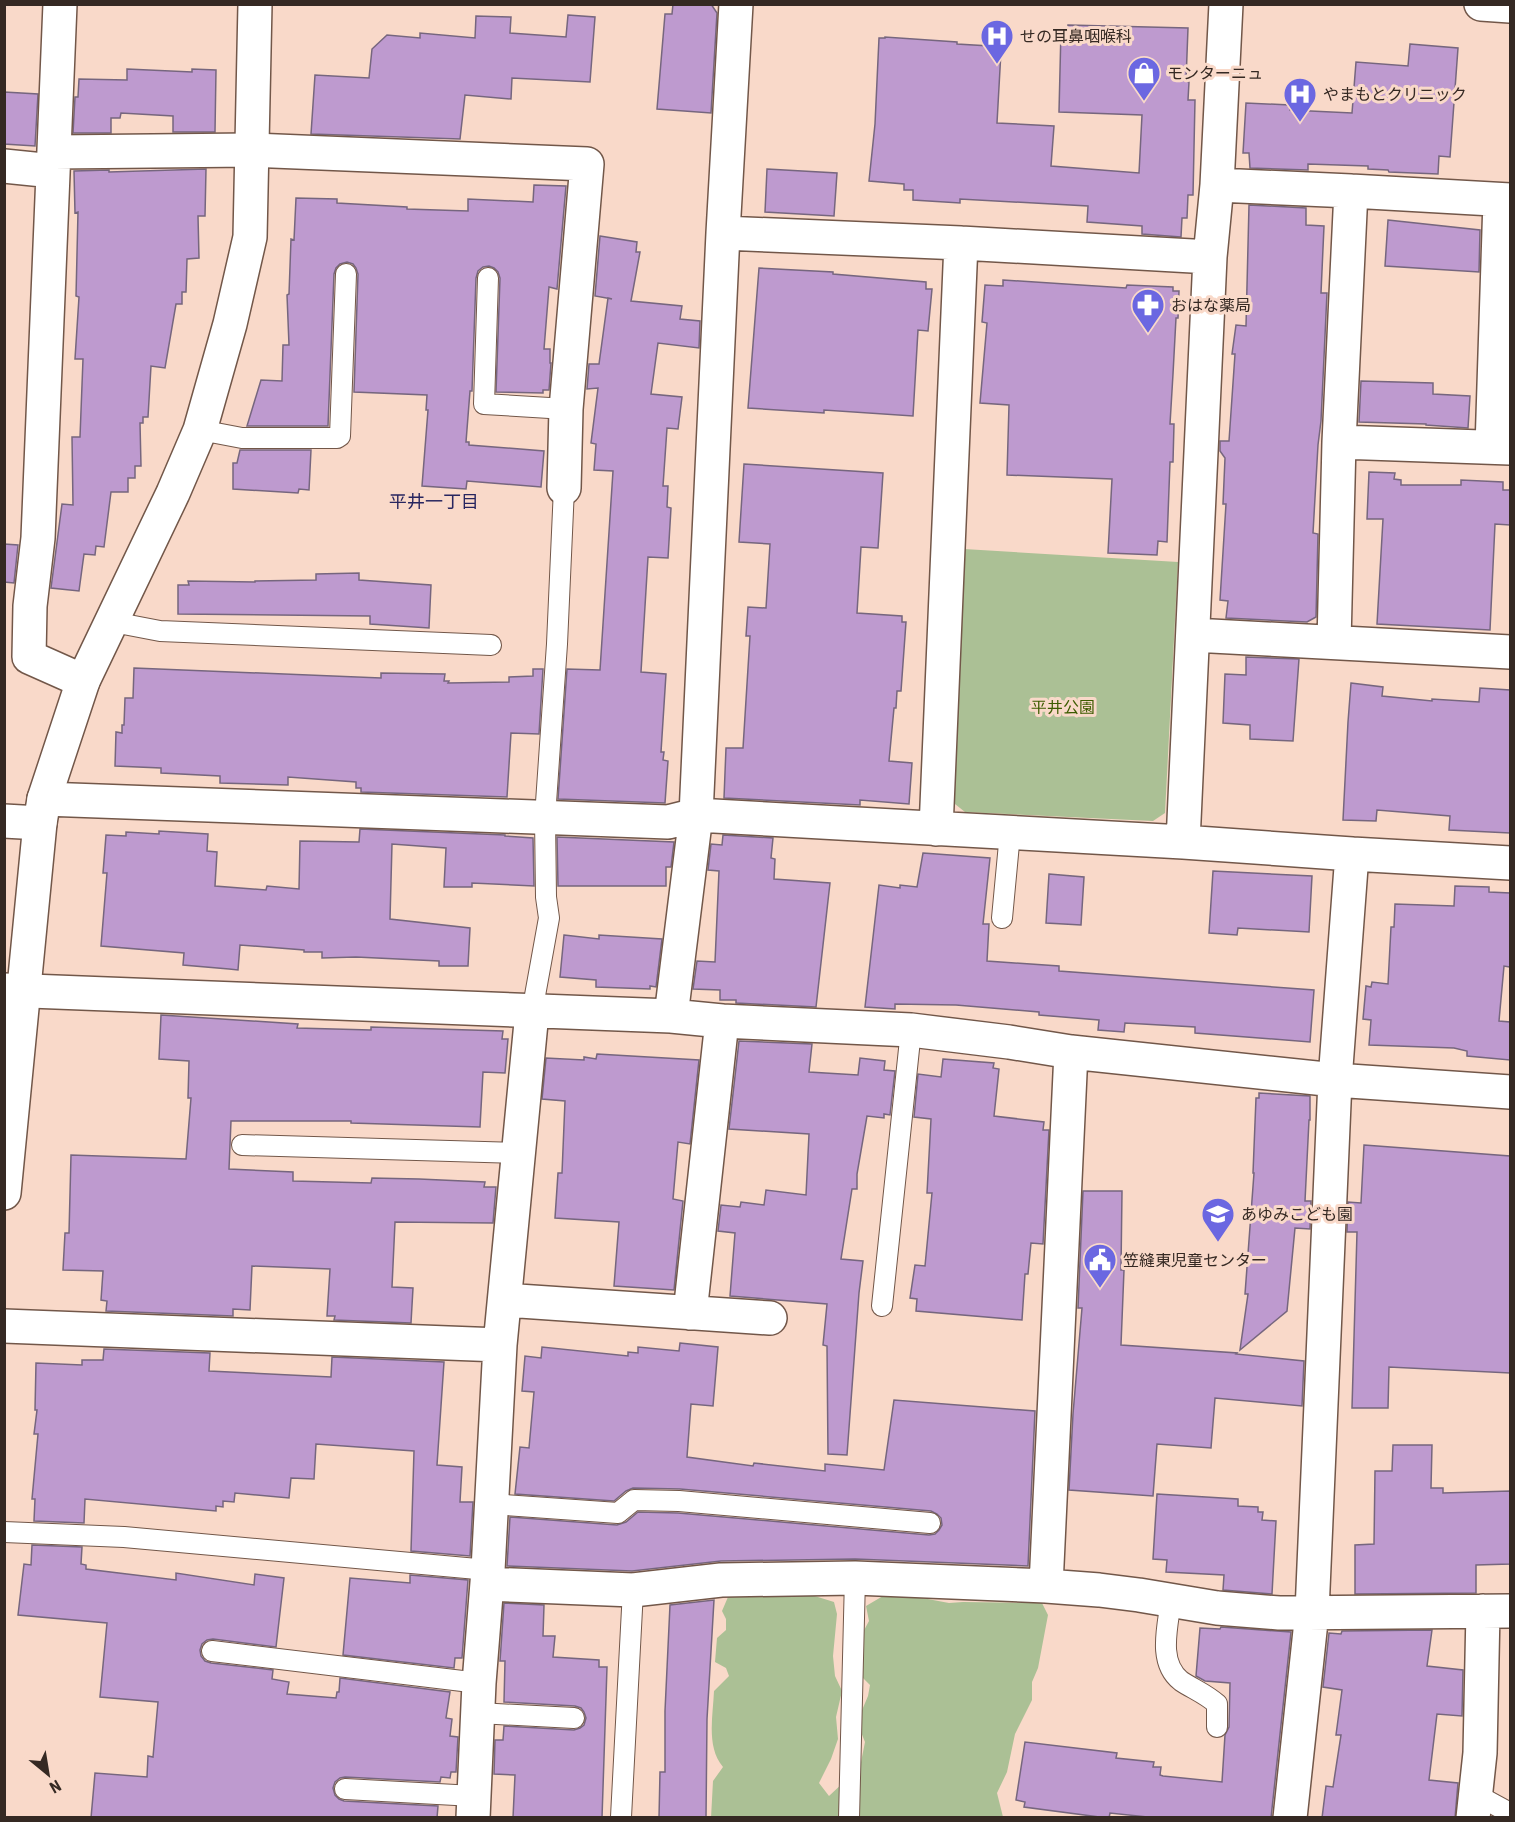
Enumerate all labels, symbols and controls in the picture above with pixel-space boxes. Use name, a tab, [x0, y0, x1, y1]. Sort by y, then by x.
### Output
hospital icon: せの耳鼻咽喉科	[979, 18, 1015, 65]
place label: せの耳鼻咽喉科	[1020, 27, 1132, 46]
shop icon: モンターニュ	[1126, 55, 1162, 102]
place label: モンターニュ	[1167, 64, 1263, 83]
hospital icon: やまもとクリニック	[1282, 76, 1318, 123]
place label: やまもとクリニック	[1323, 85, 1467, 104]
pharmacy icon: おはな薬局	[1130, 287, 1166, 334]
place label: おはな薬局	[1171, 296, 1251, 315]
district label: 平井一丁目	[389, 491, 479, 512]
park label: 平井公園	[1031, 698, 1095, 717]
school or university icon: あゆみこども園	[1200, 1196, 1236, 1243]
place label: あゆみこども園	[1241, 1205, 1353, 1224]
public building icon: 笠縫東児童センター	[1082, 1242, 1118, 1289]
place label: 笠縫東児童センター	[1123, 1251, 1267, 1270]
north arrow	[18, 1744, 78, 1804]
text: N	[46, 1776, 64, 1797]

